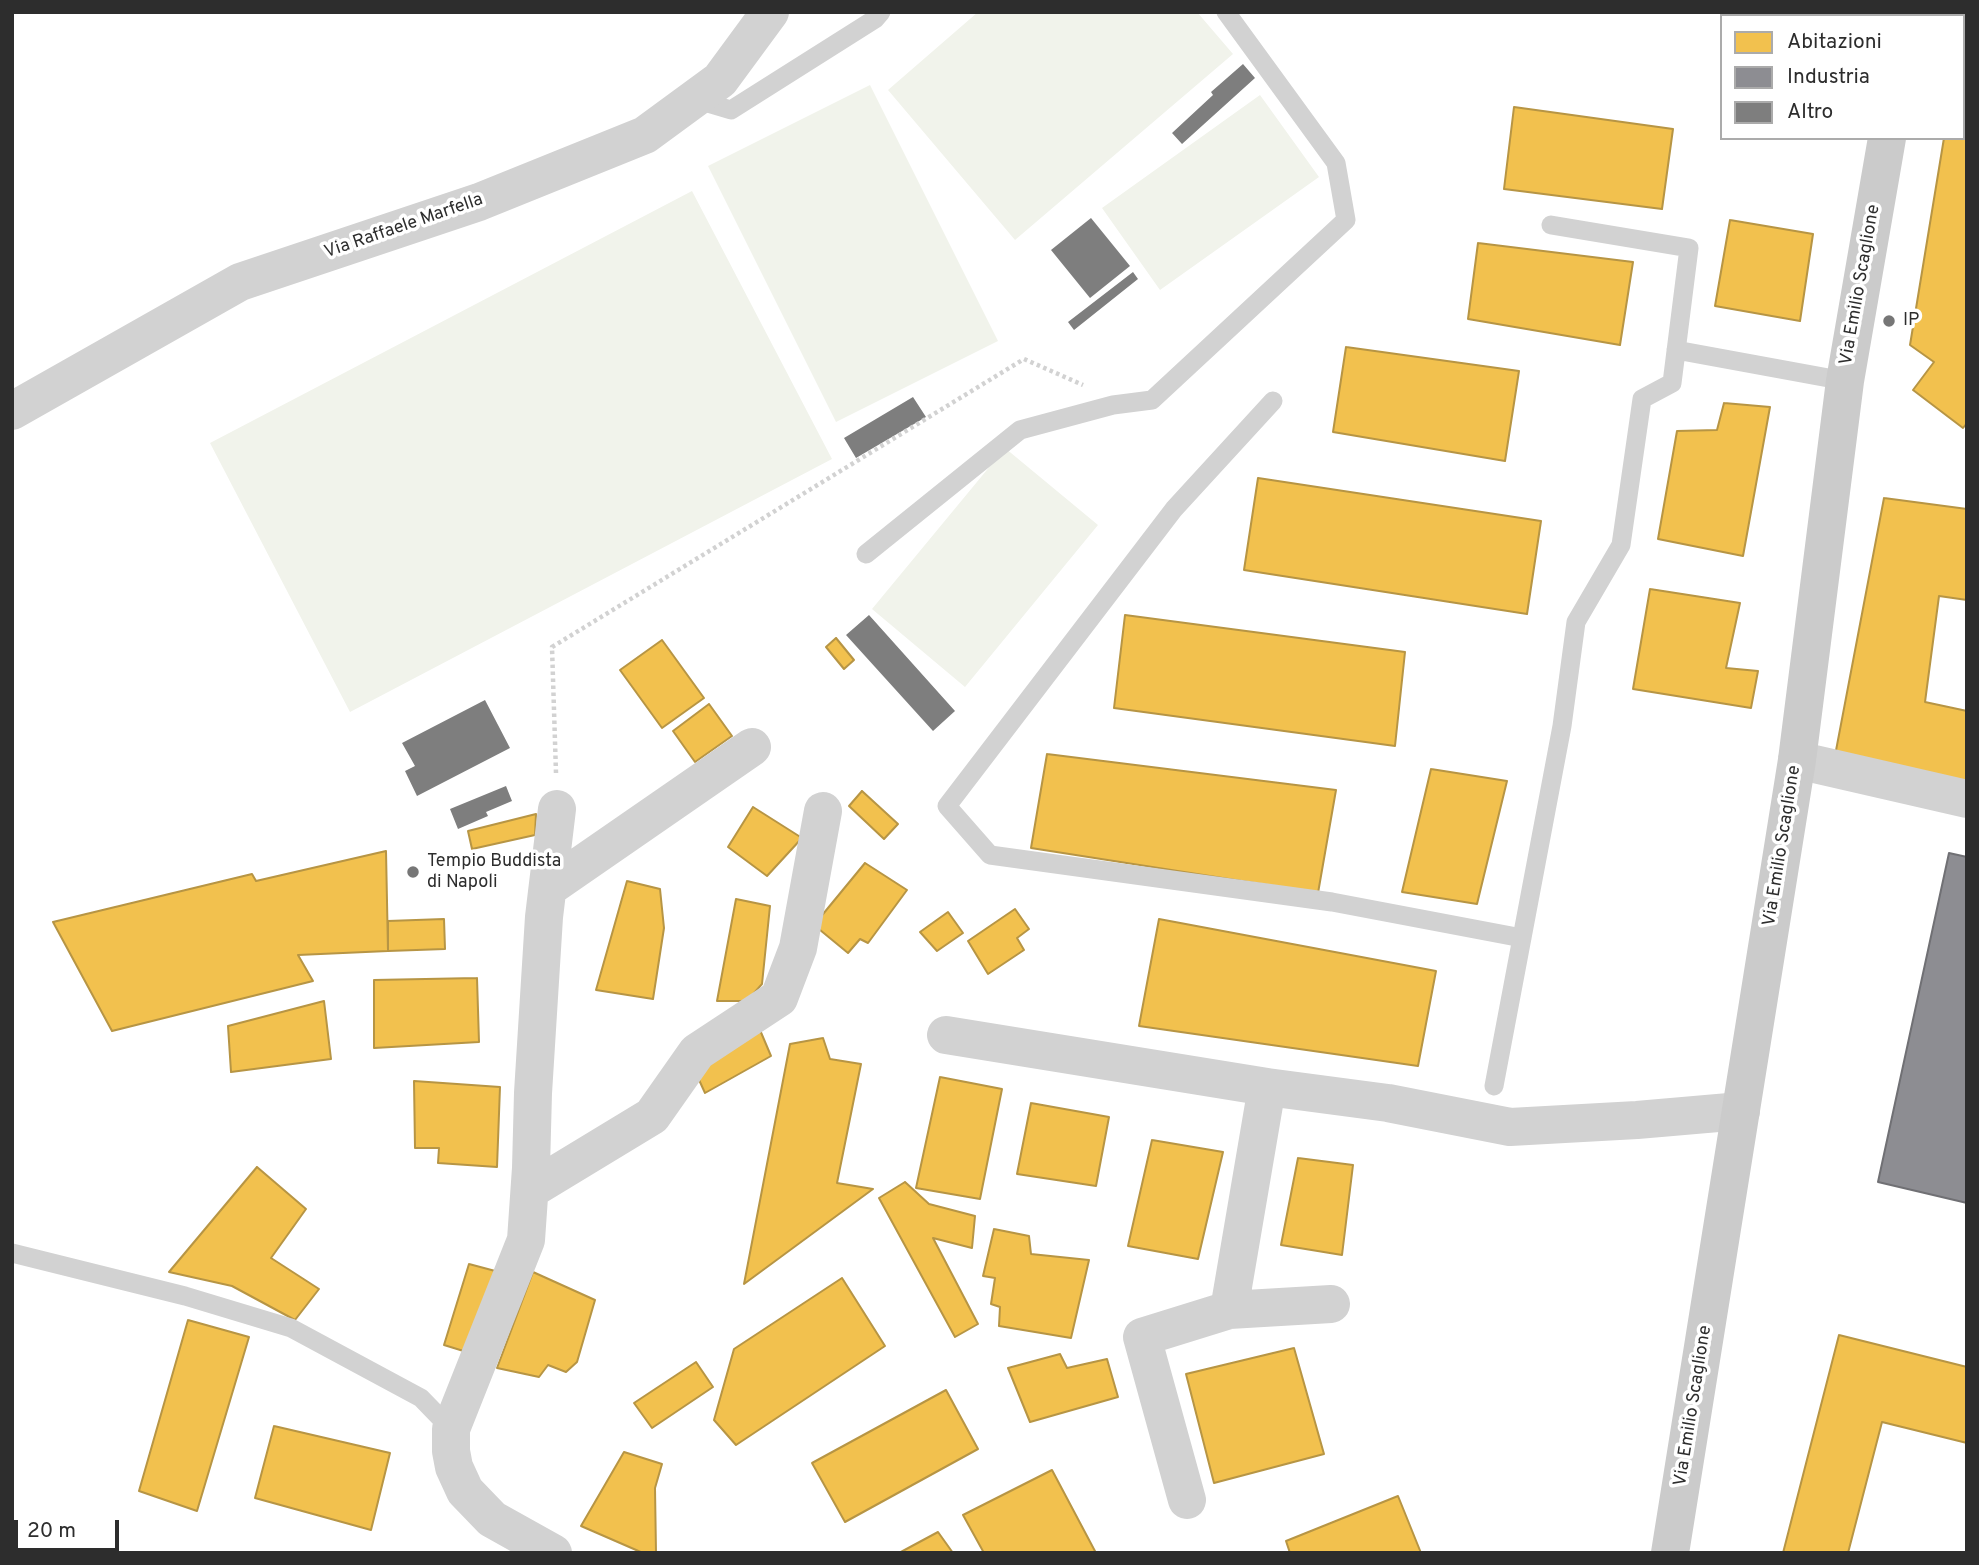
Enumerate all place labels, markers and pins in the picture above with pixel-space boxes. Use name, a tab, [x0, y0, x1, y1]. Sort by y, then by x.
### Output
place label: IP	[1903, 310, 1919, 332]
marker: IP	[1881, 313, 1897, 329]
place label: Tempio Buddista di Napoli	[427, 851, 561, 894]
marker: Tempio Buddista di Napoli	[405, 864, 421, 880]

